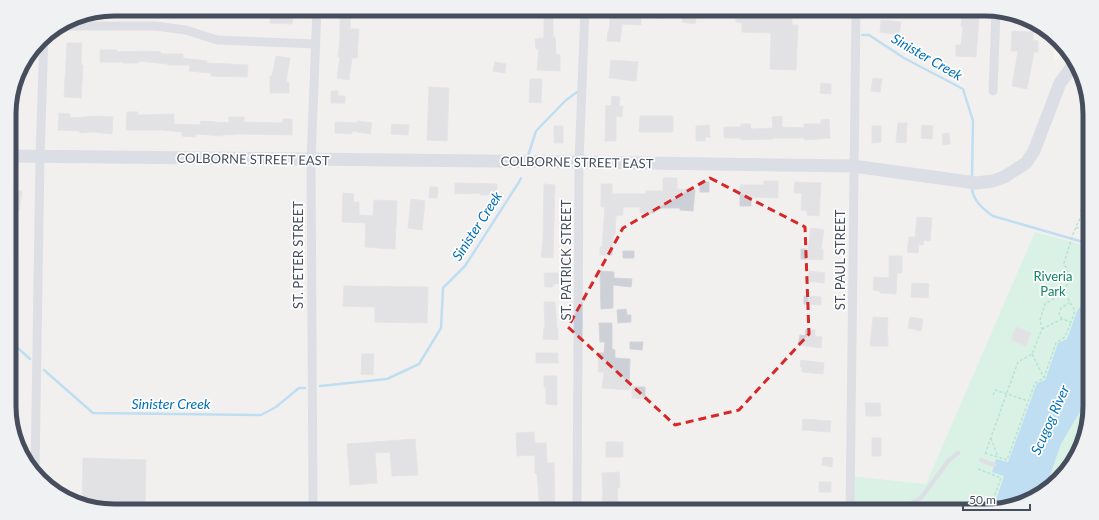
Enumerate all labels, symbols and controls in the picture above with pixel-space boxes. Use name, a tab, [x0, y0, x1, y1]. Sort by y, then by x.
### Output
water label: Sinister Creek	[889, 29, 966, 84]
street label: COLBORNE STREET EAST	[176, 150, 330, 168]
street label: COLBORNE STREET EAST	[500, 153, 654, 171]
water label: Sinister Creek	[448, 188, 505, 263]
street label: ST. PATRICK STREET	[558, 199, 574, 320]
street label: ST. PETER STREET	[290, 201, 306, 309]
street label: ST. PAUL STREET	[832, 209, 848, 310]
park label: Riveria Park	[1034, 268, 1072, 299]
water label: Scugog River	[1027, 382, 1072, 457]
water label: Sinister Creek	[131, 395, 211, 412]
scale bar	[963, 486, 1030, 512]
text: 50 m	[969, 492, 996, 507]

